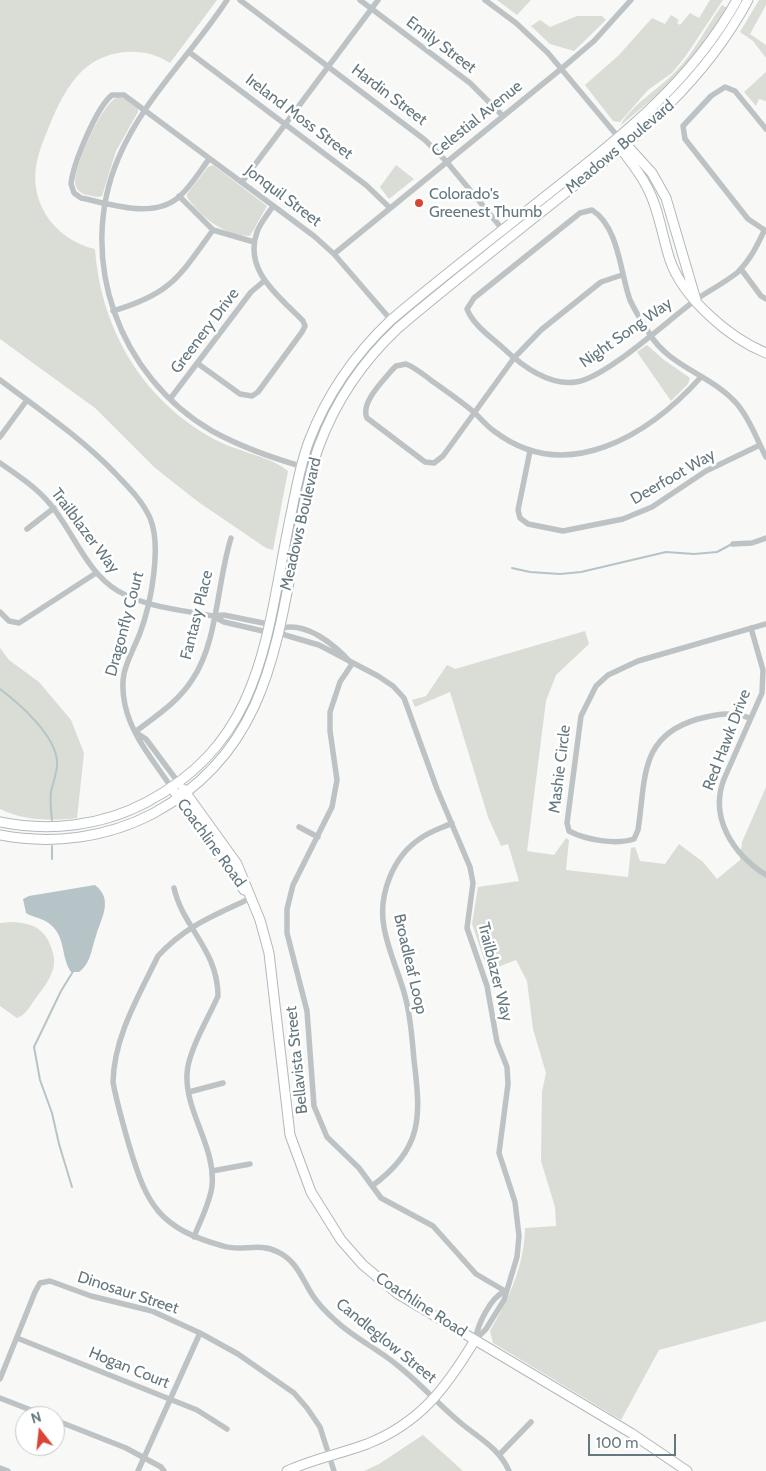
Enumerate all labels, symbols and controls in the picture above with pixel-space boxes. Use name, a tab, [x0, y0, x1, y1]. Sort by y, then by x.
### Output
street label: Emily Street	[402, 12, 480, 78]
street label: Hardin Street	[347, 60, 431, 130]
street label: Ireland Moss Street	[242, 70, 356, 164]
street label: Celestial Avenue	[428, 77, 526, 161]
street label: Meadows Boulevard	[562, 96, 678, 198]
street label: Jonquil Street	[241, 161, 325, 231]
place label: Colorado's Greenest Thumb	[429, 184, 542, 222]
marker: Colorado's Greenest Thumb	[413, 197, 425, 209]
street label: Greenery Drive	[167, 285, 243, 377]
street label: Night Song Way	[576, 294, 676, 372]
street label: Deerfoot Way	[627, 445, 719, 509]
street label: Meadows Boulevard	[276, 456, 326, 592]
street label: Trailblazer Way	[47, 485, 123, 577]
street label: Fantasy Place	[177, 568, 217, 662]
street label: Dragonfly Court	[102, 570, 148, 678]
street label: Red Hawk Drive	[699, 687, 755, 793]
street label: Mashie Circle	[545, 724, 575, 814]
street label: Coachline Road	[172, 795, 250, 891]
street label: Broadleaf Loop	[389, 912, 431, 1016]
street label: Trailblazer Way	[473, 920, 517, 1024]
street label: Bellavista Street	[282, 1005, 312, 1115]
street label: Dinosaur Street	[75, 1268, 181, 1318]
street label: Coachline Road	[372, 1268, 470, 1342]
street label: Candleglow Street	[332, 1295, 440, 1387]
street label: Hogan Court	[86, 1343, 172, 1393]
north arrow	[15, 1406, 65, 1456]
text: N	[29, 1408, 43, 1428]
scale bar	[591, 1424, 678, 1456]
text: 100 m	[596, 1434, 638, 1452]

